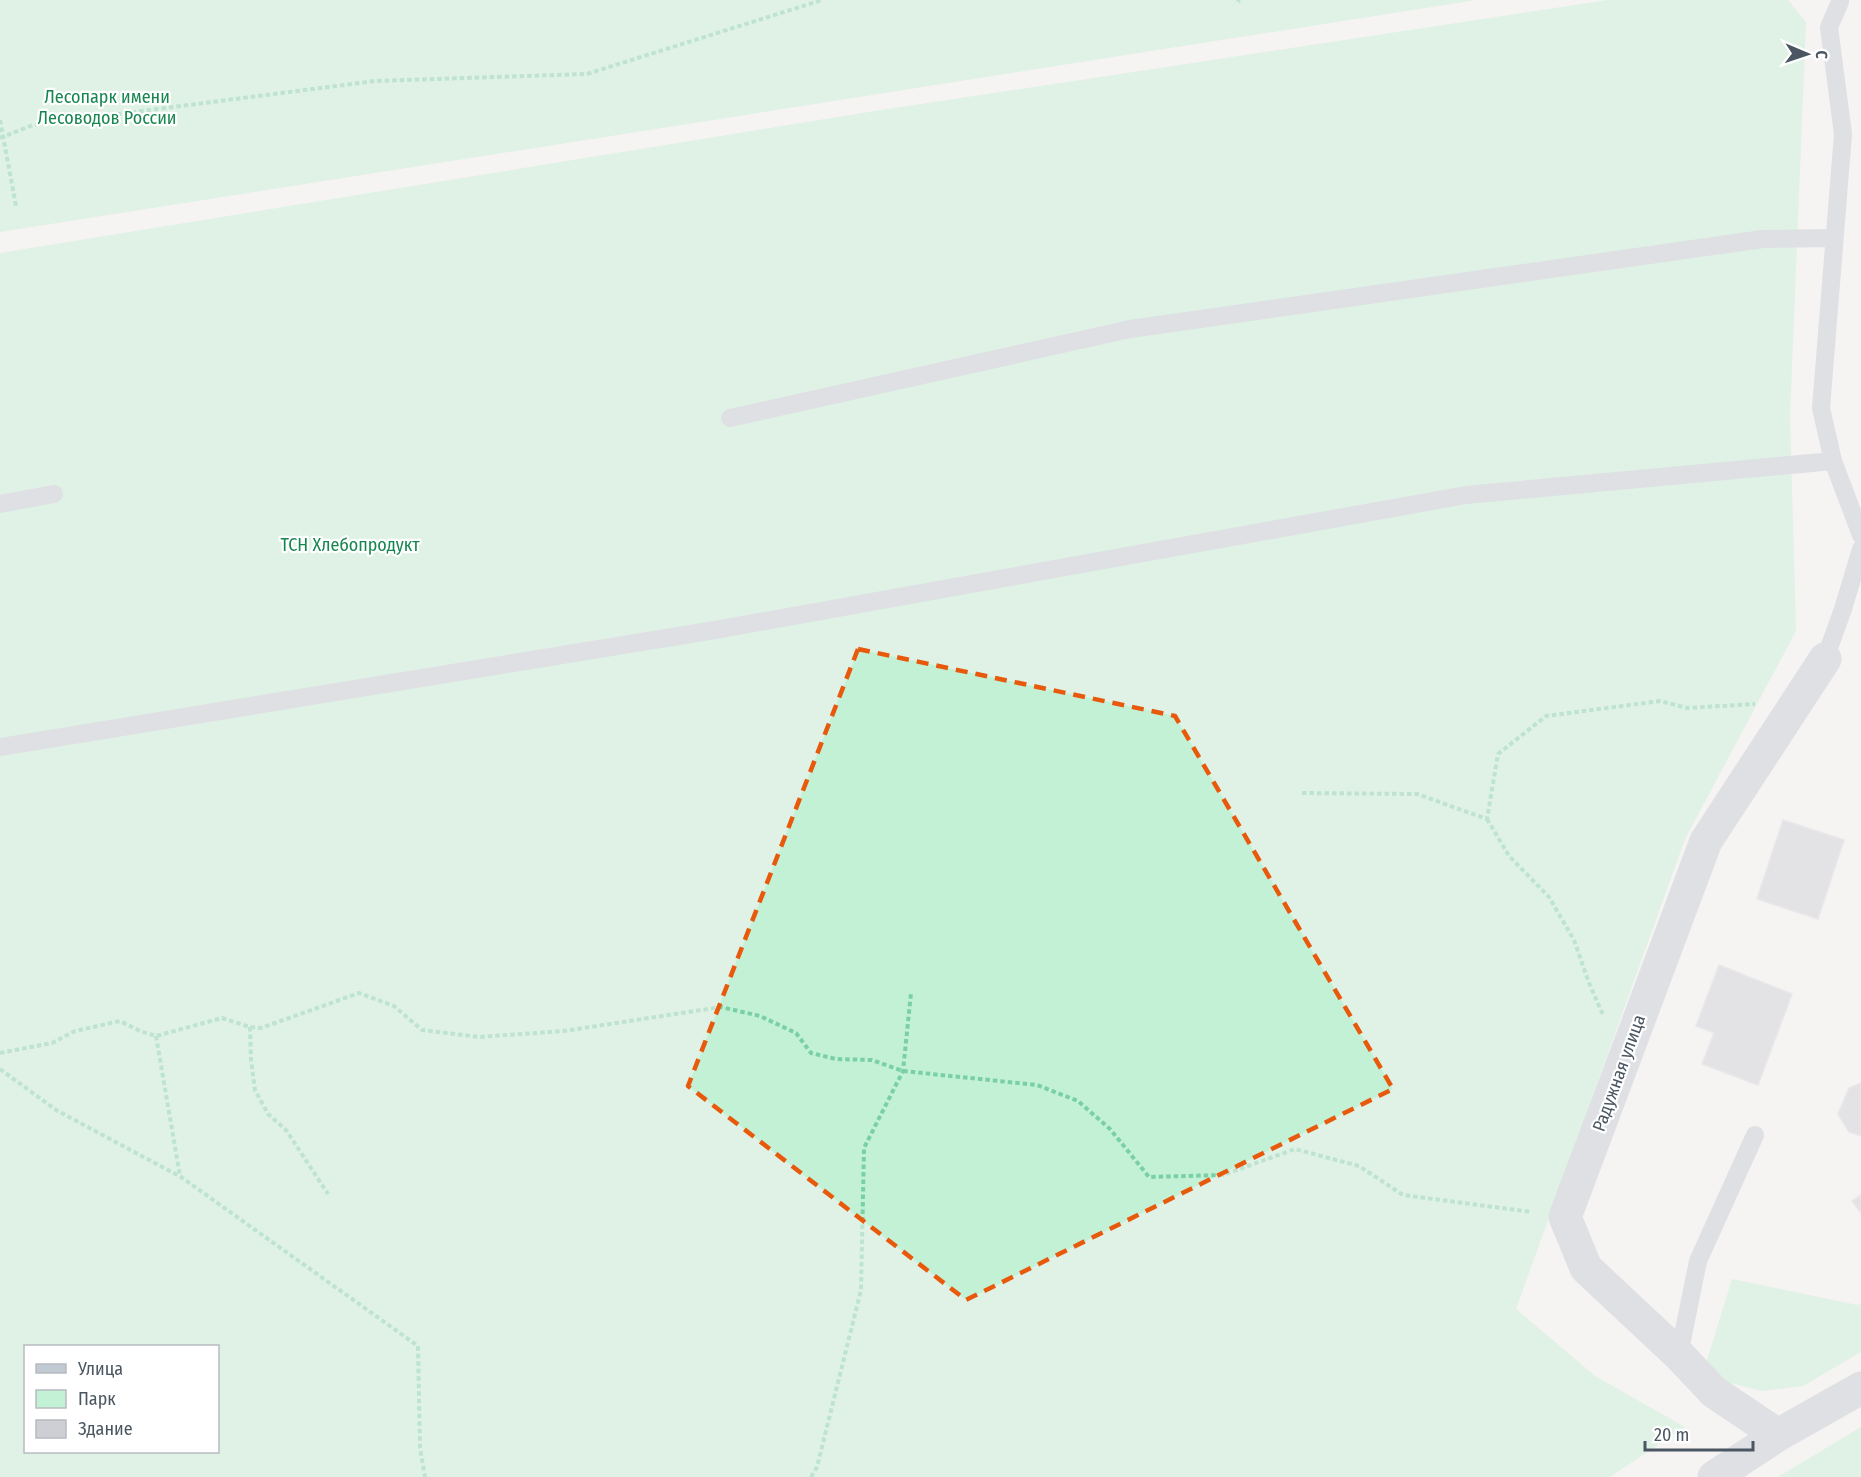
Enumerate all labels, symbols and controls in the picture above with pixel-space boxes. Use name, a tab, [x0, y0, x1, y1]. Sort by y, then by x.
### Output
north arrow	[1777, 24, 1837, 84]
text: С	[1812, 50, 1831, 60]
park label: Лесопарк имени Лесоводов России	[37, 86, 177, 129]
park label: ТСН Хлебопродукт	[281, 534, 420, 556]
street label: Радужная улица	[1588, 1011, 1650, 1134]
legend	[24, 1345, 219, 1453]
text: Улица	[77, 1358, 123, 1380]
text: Парк	[78, 1388, 116, 1410]
scale bar	[1645, 1414, 1753, 1452]
text: Здание	[78, 1418, 133, 1440]
text: 20 m	[1654, 1424, 1689, 1446]

